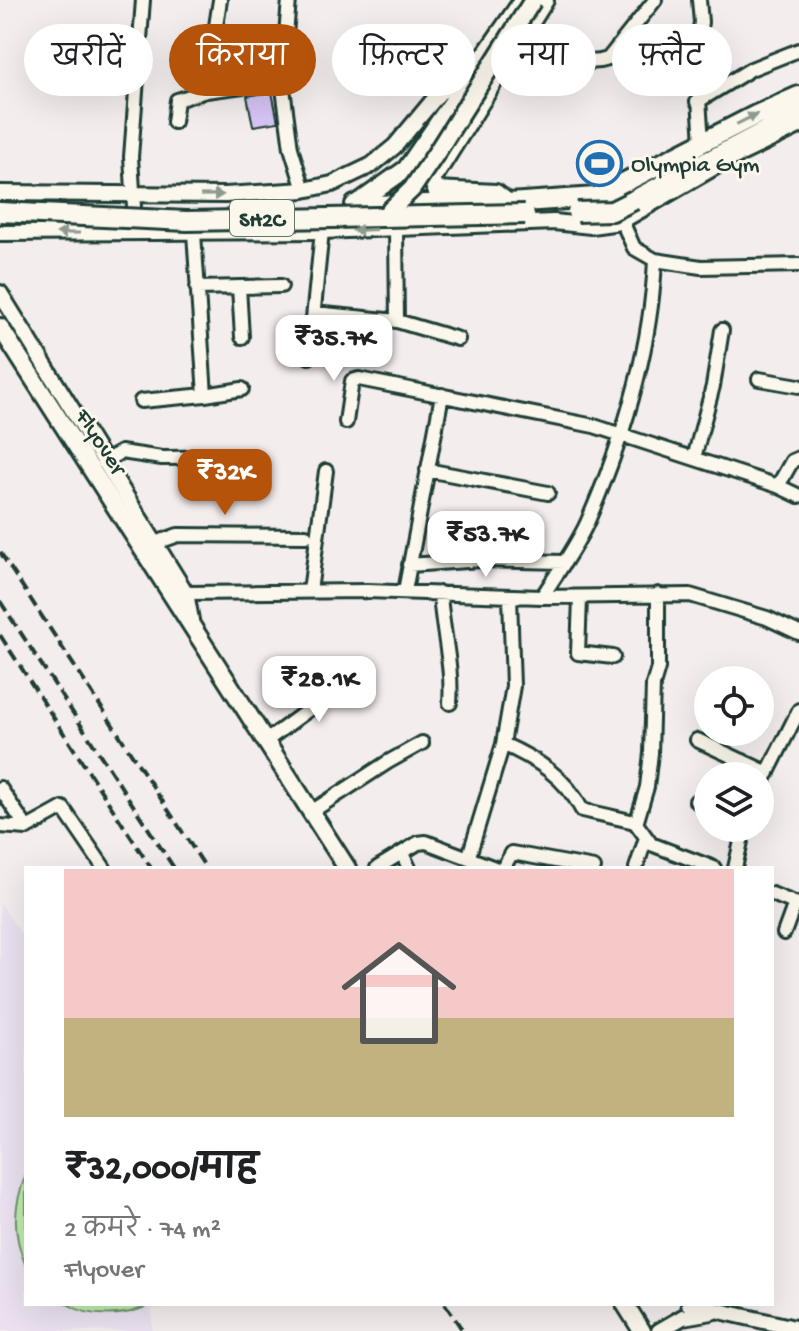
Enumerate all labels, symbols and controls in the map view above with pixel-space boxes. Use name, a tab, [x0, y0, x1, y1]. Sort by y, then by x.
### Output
chip: खरीदें	[24, 24, 153, 96]
chip: किराया	[169, 24, 316, 96]
chip: फ़िल्टर	[332, 24, 475, 96]
chip: नया	[491, 24, 596, 96]
chip: फ़्लैट	[612, 24, 732, 96]
one-way arrow	[736, 112, 759, 126]
sports icon: Olympia Gym	[576, 139, 624, 187]
place label: Olympia Gym	[631, 152, 760, 181]
one-way arrow	[200, 189, 225, 201]
road number: SH2C	[230, 200, 294, 236]
one-way arrow	[351, 223, 376, 236]
one-way arrow	[55, 227, 80, 239]
pin: ₹35.7K	[269, 315, 399, 383]
text: ₹35.7K	[293, 325, 375, 356]
street label: Flyover	[66, 403, 133, 484]
pin: ₹32K	[178, 449, 272, 517]
text: ₹32K	[196, 459, 254, 490]
pin: ₹53.7K	[421, 511, 551, 579]
text: ₹53.7K	[445, 521, 527, 552]
pin: ₹28.1K	[254, 656, 384, 724]
text: ₹28.1K	[280, 666, 358, 697]
map controls	[694, 666, 774, 842]
button: locate	[694, 666, 774, 746]
button: layers	[694, 762, 774, 842]
icon: home	[327, 921, 471, 1065]
text: ₹32,000/माह	[64, 1151, 258, 1191]
text: 2 कमरे · 74 m²	[64, 1216, 221, 1247]
text: Flyover	[64, 1256, 143, 1287]

